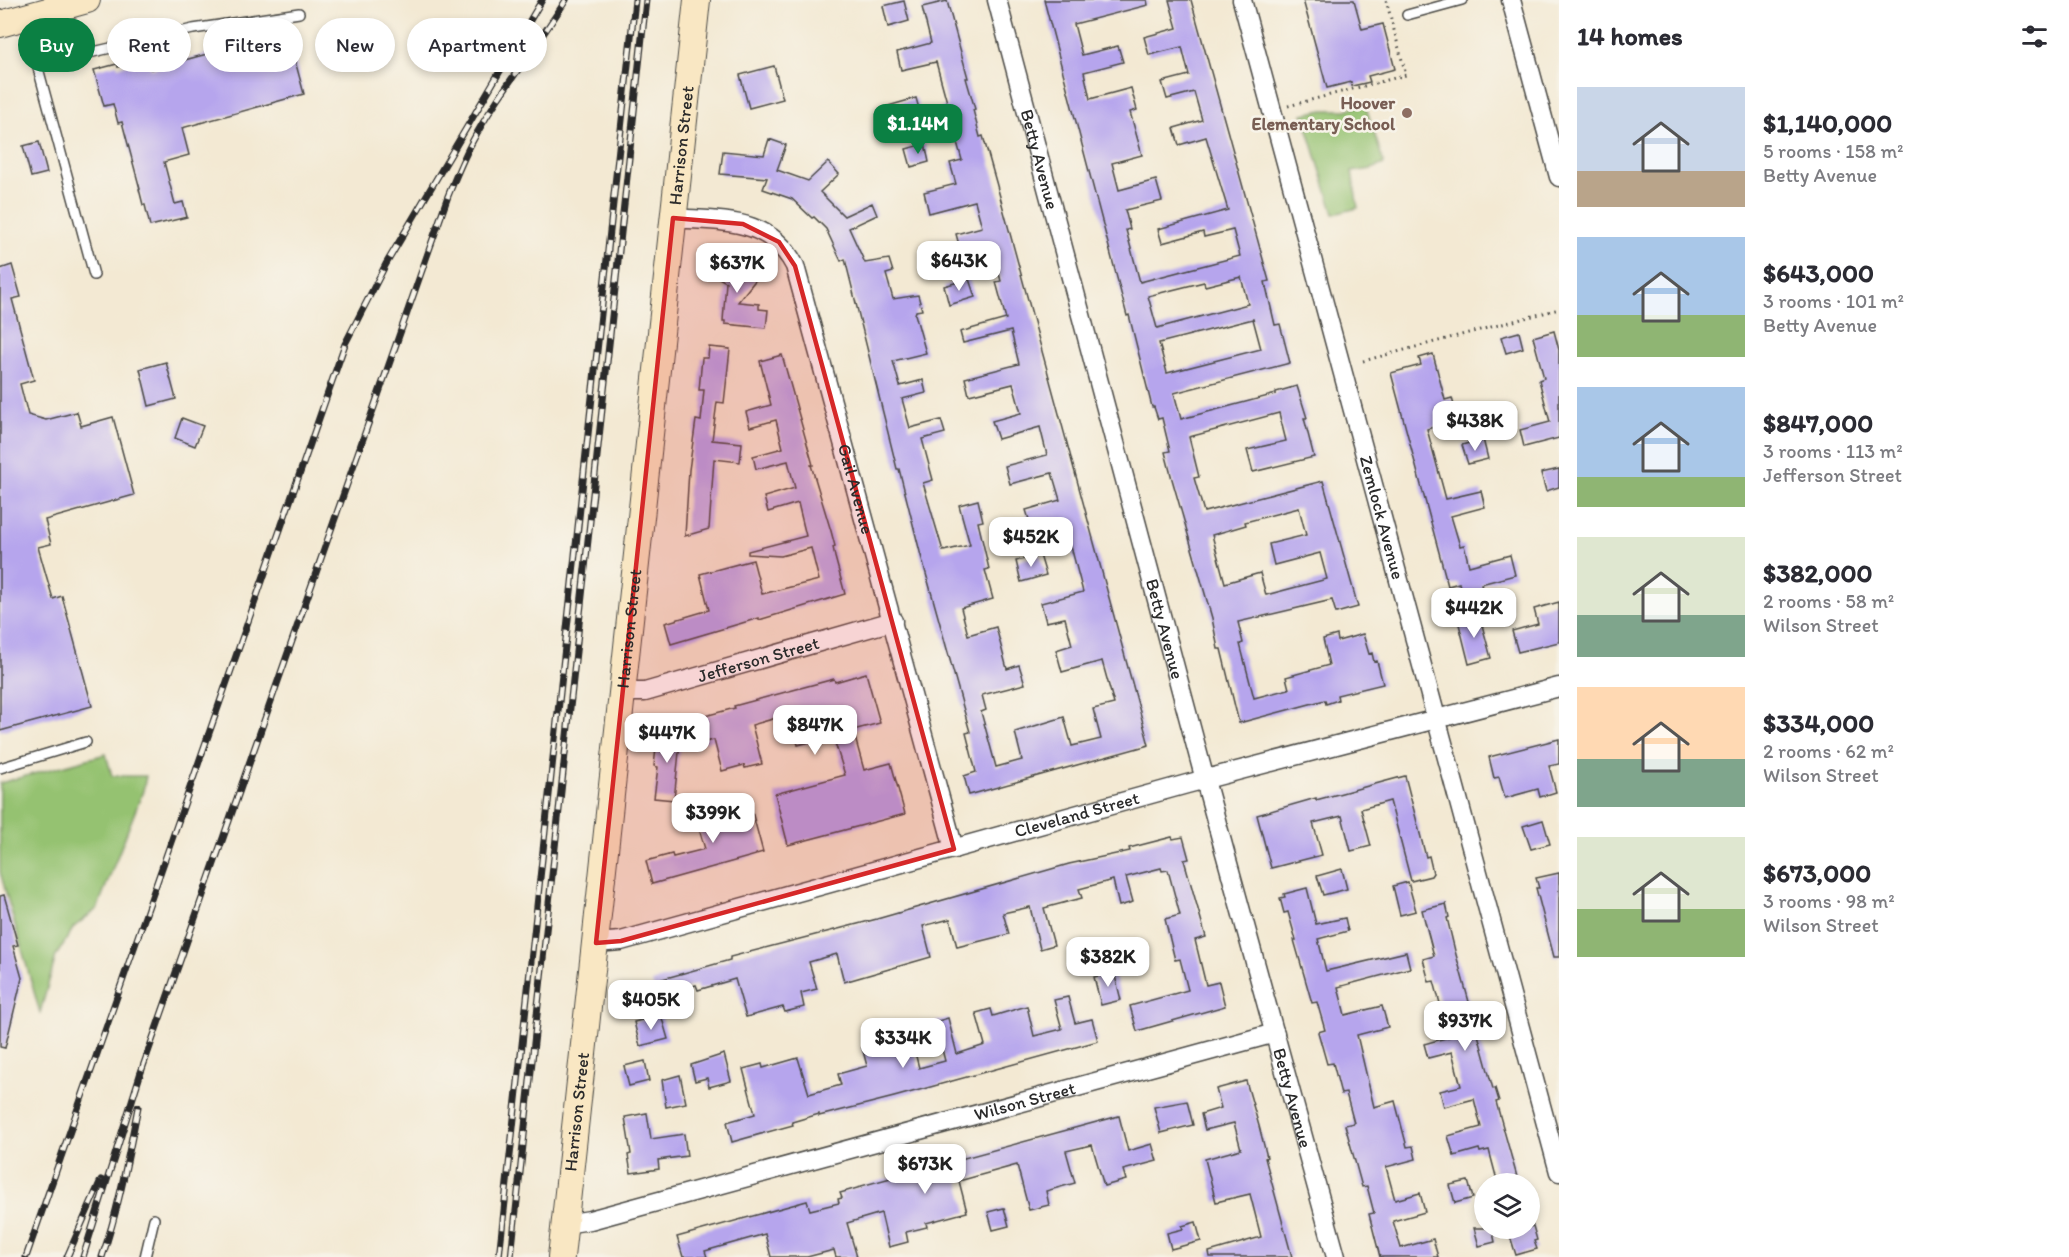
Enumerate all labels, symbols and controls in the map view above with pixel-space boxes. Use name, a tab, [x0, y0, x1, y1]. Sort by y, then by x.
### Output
chip: Buy	[18, 18, 95, 72]
chip: Rent	[107, 18, 191, 72]
chip: Filters	[203, 18, 303, 72]
chip: New	[315, 18, 395, 72]
chip: Apartment	[407, 18, 547, 72]
text: 14 homes	[1577, 20, 1683, 52]
icon: filters	[2018, 20, 2051, 53]
street label: Harrison Street	[664, 84, 699, 206]
place label: Hoover Elementary School	[1251, 92, 1396, 135]
pin: $1.14M	[869, 104, 967, 155]
marker: Hoover Elementary School	[1400, 106, 1414, 120]
street label: Betty Avenue	[1016, 107, 1063, 212]
text: $1,140,000	[1763, 107, 1892, 139]
text: $1.14M	[887, 111, 949, 135]
icon: home	[1625, 111, 1697, 183]
text: 5 rooms · 158 m²	[1763, 139, 1904, 163]
text: Betty Avenue	[1763, 163, 1877, 187]
pin: $643K	[917, 241, 1001, 292]
pin: $637K	[695, 243, 779, 294]
text: $643K	[931, 248, 987, 272]
text: $637K	[710, 250, 764, 274]
text: $643,000	[1763, 257, 1874, 289]
icon: home	[1625, 261, 1697, 333]
text: 3 rooms · 101 m²	[1763, 289, 1904, 313]
text: Betty Avenue	[1763, 313, 1877, 337]
pin: $438K	[1433, 401, 1517, 452]
text: $847,000	[1763, 407, 1873, 439]
text: $438K	[1447, 408, 1503, 432]
icon: home	[1625, 411, 1697, 483]
text: 3 rooms · 113 m²	[1763, 439, 1903, 463]
street label: Gail Avenue	[833, 441, 879, 537]
street label: Zemlock Avenue	[1355, 453, 1409, 582]
text: Jefferson Street	[1763, 463, 1902, 487]
pin: $452K	[989, 517, 1073, 568]
text: $452K	[1003, 524, 1059, 548]
text: $382,000	[1763, 557, 1873, 589]
icon: home	[1625, 561, 1697, 633]
street label: Harrison Street	[612, 568, 646, 689]
street label: Betty Avenue	[1141, 576, 1189, 682]
pin: $442K	[1432, 588, 1516, 639]
text: 2 rooms · 58 m²	[1763, 589, 1894, 613]
text: $442K	[1445, 595, 1503, 619]
text: Wilson Street	[1763, 613, 1879, 637]
street label: Jefferson Street	[695, 632, 822, 687]
pin: $847K	[773, 705, 857, 756]
text: $334,000	[1763, 707, 1874, 739]
icon: home	[1625, 711, 1697, 783]
text: $847K	[787, 712, 843, 736]
pin: $447K	[625, 713, 709, 764]
text: $447K	[639, 720, 695, 744]
text: 2 rooms · 62 m²	[1763, 739, 1894, 763]
text: Wilson Street	[1763, 763, 1879, 787]
street label: Cleveland Street	[1012, 787, 1142, 842]
pin: $399K	[671, 793, 755, 844]
text: $399K	[686, 800, 740, 824]
text: $673,000	[1763, 857, 1871, 889]
icon: home	[1625, 861, 1697, 933]
text: 3 rooms · 98 m²	[1763, 889, 1895, 913]
text: Wilson Street	[1763, 913, 1879, 937]
pin: $382K	[1066, 937, 1150, 988]
text: $382K	[1080, 944, 1136, 968]
pin: $405K	[609, 980, 693, 1031]
text: $405K	[622, 987, 680, 1011]
pin: $937K	[1423, 1001, 1507, 1052]
text: $937K	[1438, 1008, 1492, 1032]
pin: $334K	[861, 1018, 945, 1069]
text: $334K	[875, 1025, 931, 1049]
street label: Betty Avenue	[1268, 1045, 1317, 1150]
street label: Harrison Street	[559, 1051, 594, 1173]
street label: Wilson Street	[972, 1077, 1078, 1126]
pin: $673K	[883, 1144, 967, 1195]
text: $673K	[898, 1151, 952, 1175]
map controls	[1474, 1173, 1540, 1239]
button: layers	[1474, 1173, 1540, 1239]

